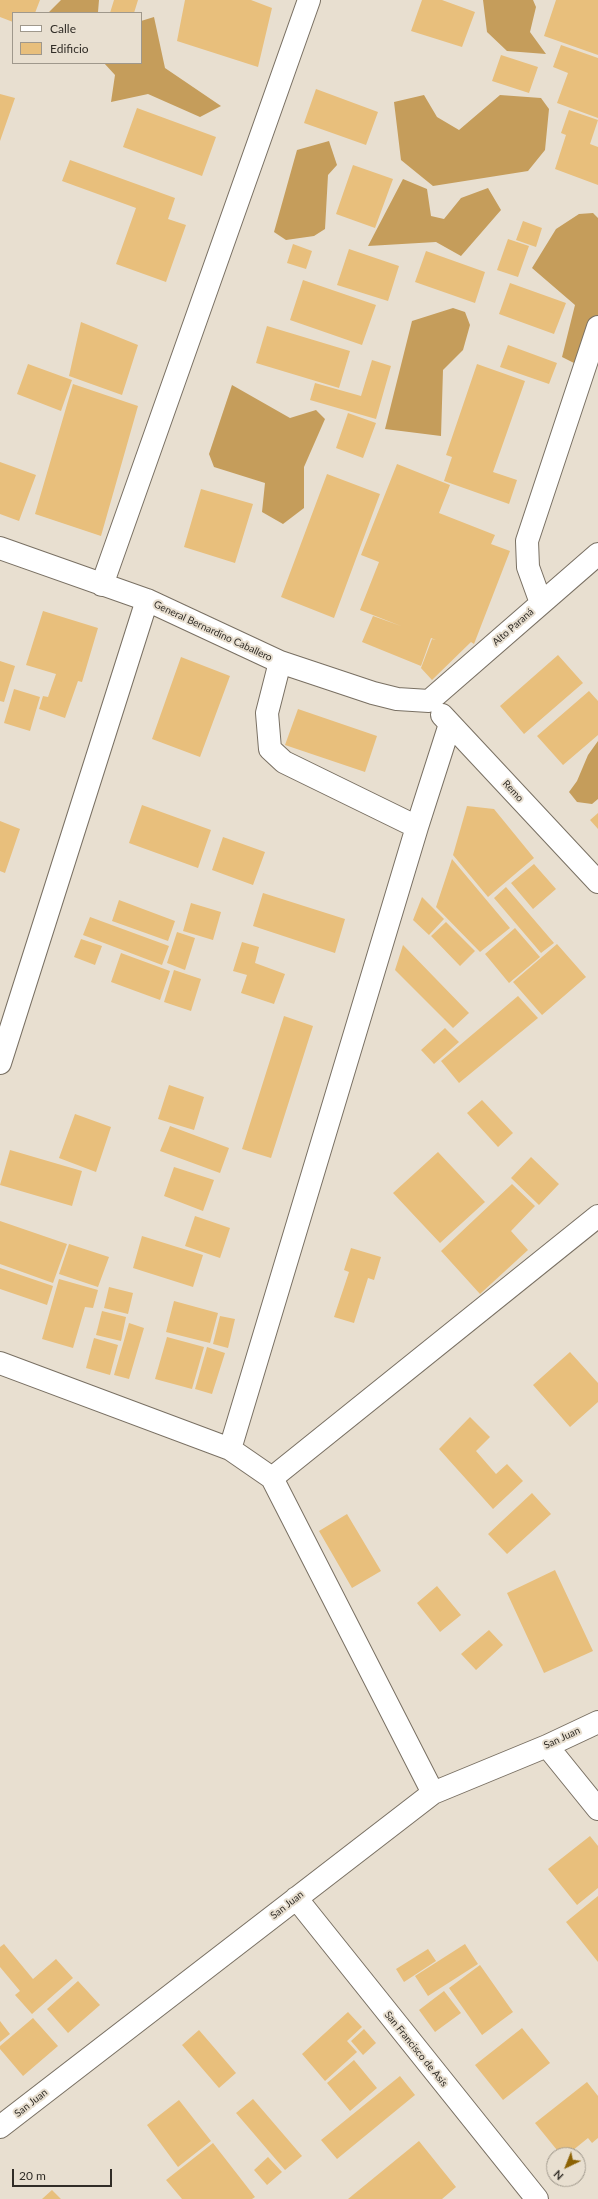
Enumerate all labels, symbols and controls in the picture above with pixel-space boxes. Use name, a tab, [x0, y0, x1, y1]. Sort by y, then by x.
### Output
legend	[12, 12, 142, 64]
text: Calle	[50, 21, 76, 36]
text: Edificio	[50, 41, 89, 56]
street label: General Bernardino Caballero	[152, 598, 274, 664]
street label: Alto Paraná	[490, 606, 536, 648]
street label: Remo	[500, 778, 526, 804]
street label: San Juan	[542, 1724, 582, 1752]
street label: San Juan	[268, 1888, 306, 1922]
street label: San Francisco de Asís	[382, 2009, 450, 2089]
street label: San Juan	[12, 2086, 50, 2120]
north arrow	[546, 2147, 586, 2187]
scale bar	[14, 2161, 114, 2187]
text: 20 m	[19, 2168, 46, 2183]
text: N	[551, 2168, 566, 2183]

